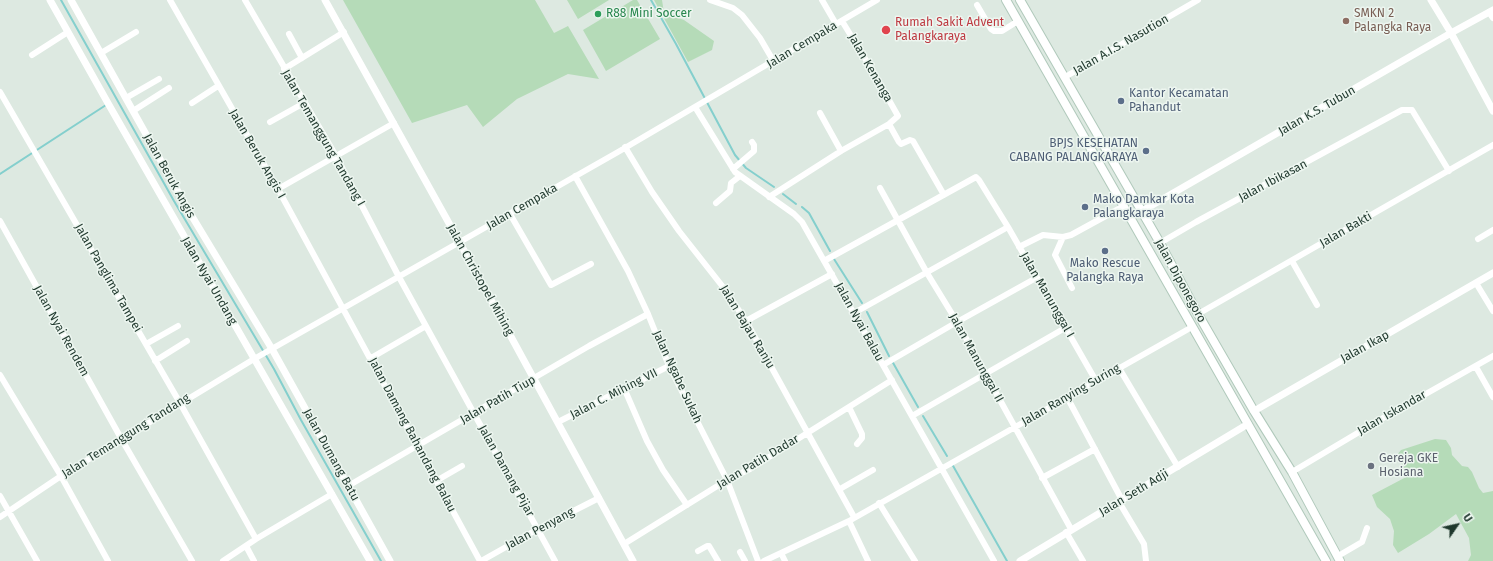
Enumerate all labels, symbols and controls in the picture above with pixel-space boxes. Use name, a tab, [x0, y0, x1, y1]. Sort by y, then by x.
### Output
place label: R88 Mini Soccer	[606, 7, 692, 21]
place label: SMKN 2 Palangka Raya	[1354, 7, 1431, 35]
marker: R88 Mini Soccer	[593, 9, 603, 19]
street label: Jalan A.I.S. Nasution	[1071, 12, 1171, 78]
place label: Rumah Sakit Advent Palangkaraya	[895, 16, 1004, 44]
marker: SMKN 2 Palangka Raya	[1341, 16, 1351, 26]
street label: Jalan Cempaka	[764, 18, 840, 72]
marker: Rumah Sakit Advent Palangkaraya	[880, 24, 892, 36]
street label: Jalan Kenanga	[845, 31, 895, 105]
street label: Jalan Temanggung Tandang I	[278, 67, 368, 209]
street label: Jalan K.S. Tubun	[1276, 83, 1358, 139]
place label: Kantor Kecamatan Pahandut	[1129, 87, 1229, 115]
marker: Kantor Kecamatan Pahandut	[1116, 96, 1126, 106]
street label: Jalan Beruk Angis I	[226, 107, 288, 201]
street label: Jalan Beruk Angis	[140, 131, 198, 221]
place label: BPJS KESEHATAN CABANG PALANGKARAYA	[1009, 137, 1138, 165]
marker: BPJS KESEHATAN CABANG PALANGKARAYA	[1141, 146, 1151, 156]
street label: Jalan Ibikasan	[1236, 157, 1310, 205]
street label: Jalan Cempaka	[484, 181, 560, 233]
place label: Mako Damkar Kota Palangkaraya	[1093, 193, 1194, 221]
marker: Mako Damkar Kota Palangkaraya	[1080, 202, 1090, 212]
street label: Jalan Bakti	[1317, 209, 1375, 251]
street label: Jalan Panglima Tampei	[71, 221, 145, 335]
street label: Jalan Christopel Mihing	[443, 222, 517, 338]
street label: Jalan Nyai Undang	[178, 234, 240, 328]
street label: Jalan Diponegoro	[1151, 237, 1209, 325]
marker: Mako Rescue Palangka Raya	[1100, 246, 1110, 256]
street label: Jalan Manunggal I	[1017, 250, 1077, 340]
place label: Mako Rescue Palangka Raya	[1066, 257, 1144, 285]
street label: Jalan Nyai Balau	[831, 280, 887, 364]
street label: Jalan Nyai Rendem	[30, 283, 92, 379]
street label: Jalan Bajau Ranju	[716, 283, 778, 371]
street label: Jalan Manunggal II	[946, 311, 1006, 405]
street label: Jalan Ngabe Sukah	[649, 328, 705, 426]
street label: Jalan Ikap	[1338, 328, 1392, 366]
street label: Jalan Damang Bahandang Balau	[365, 355, 459, 515]
street label: Jalan Ranying Suring	[1019, 361, 1123, 429]
street label: Jalan C. Mihing VII	[568, 366, 660, 422]
street label: Jalan Patih Tiup	[458, 373, 538, 427]
street label: Jalan Iskandar	[1355, 387, 1429, 439]
street label: Jalan Temanggung Tandang	[59, 391, 193, 481]
street label: Jalan Dumang Batu	[300, 406, 362, 504]
street label: Jalan Damang Pijar	[475, 423, 537, 519]
street label: Jalan Patih Dadar	[714, 432, 802, 492]
place label: Gereja GKE Hosiana	[1379, 452, 1438, 480]
marker: Gereja GKE Hosiana	[1366, 461, 1376, 471]
street label: Jalan Seth Adji	[1097, 467, 1171, 519]
street label: Jalan Penyang	[503, 505, 577, 553]
north arrow	[1437, 505, 1477, 545]
text: U	[1460, 511, 1475, 525]

